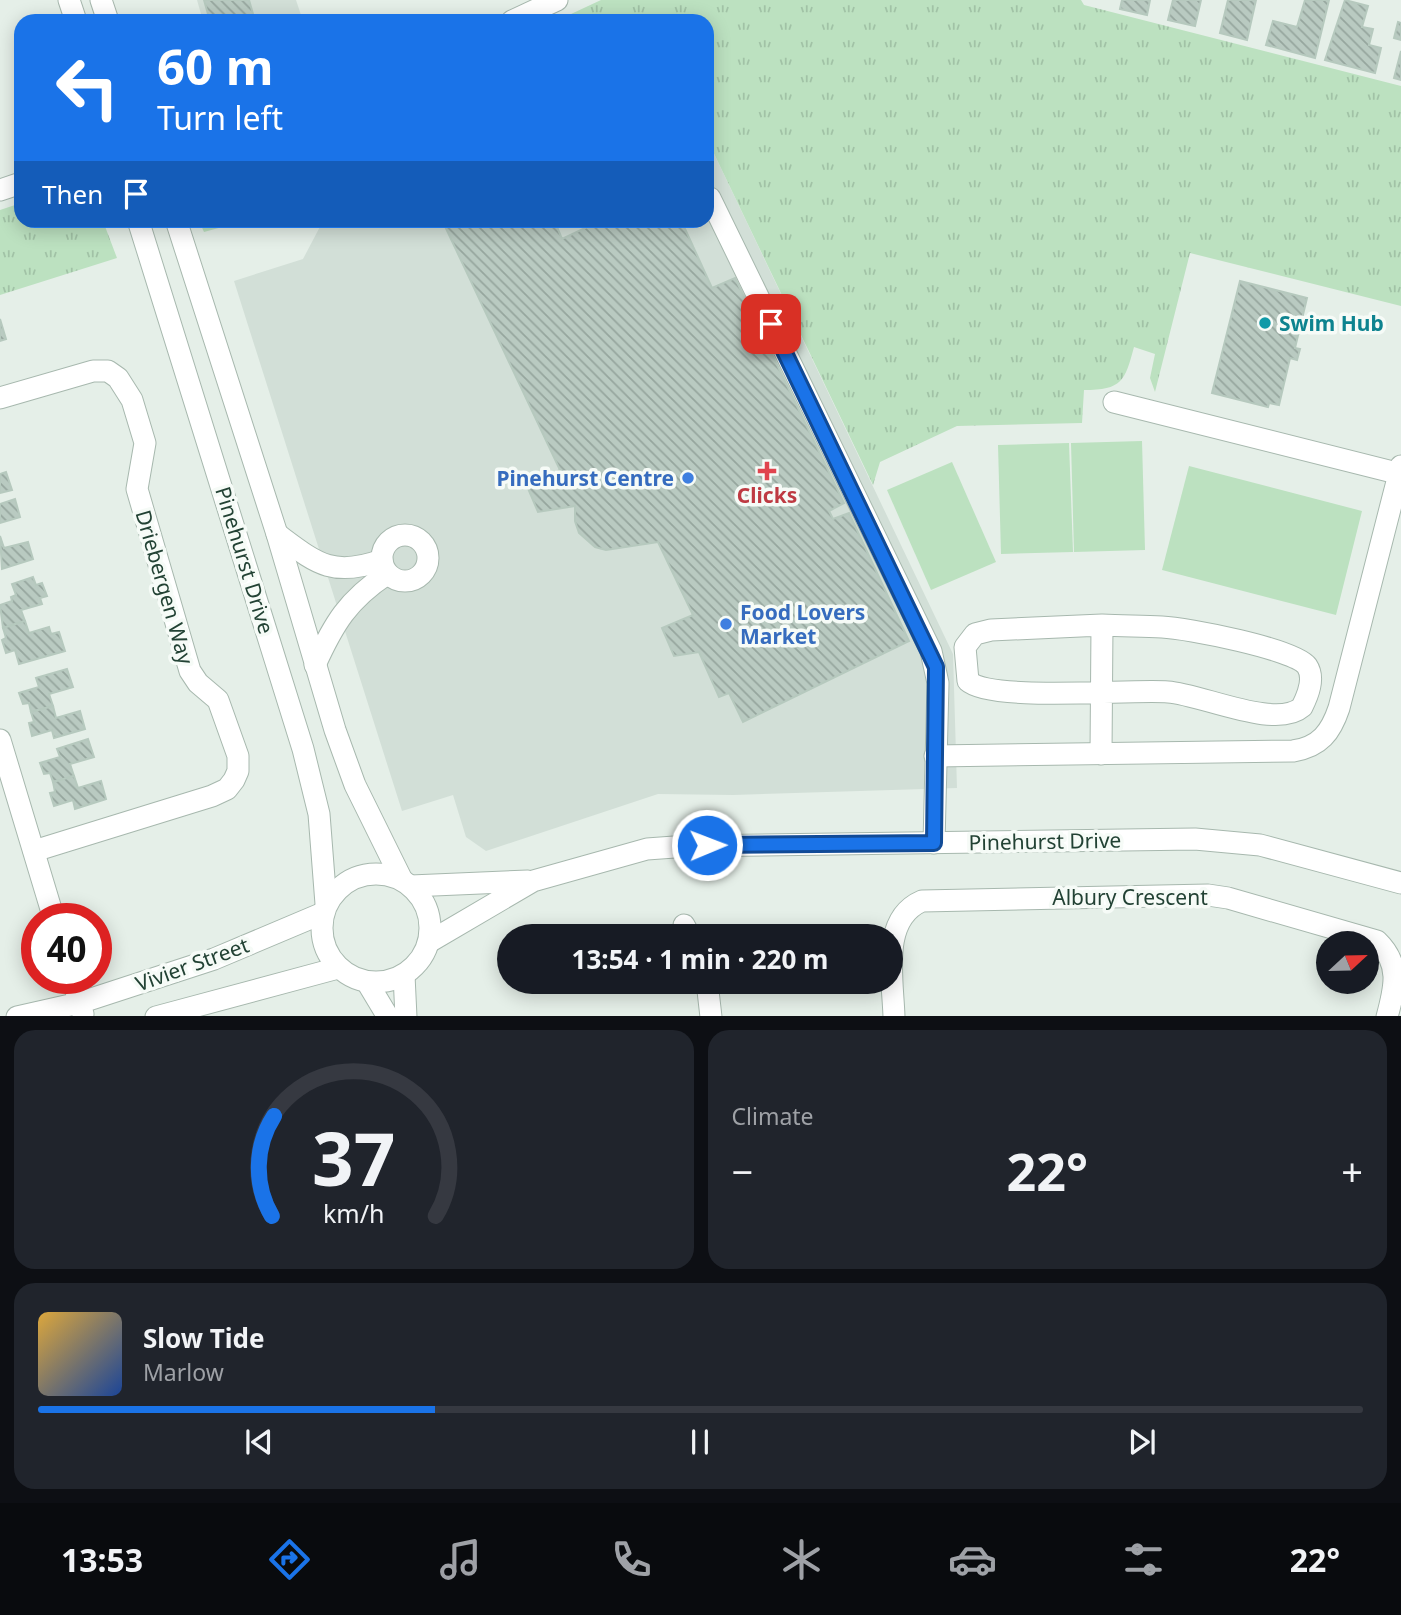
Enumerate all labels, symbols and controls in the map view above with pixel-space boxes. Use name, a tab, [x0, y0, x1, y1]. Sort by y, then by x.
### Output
text: 60 m	[157, 33, 274, 99]
icon: left	[42, 42, 133, 133]
text: Turn left	[157, 96, 283, 139]
icon: arrive	[117, 175, 155, 213]
text: Then	[42, 176, 103, 212]
pin	[741, 294, 801, 354]
icon: arrive	[752, 305, 790, 343]
place label: Swim Hub	[1279, 309, 1384, 337]
marker: Swim Hub	[1257, 315, 1273, 331]
marker: Clicks	[759, 463, 775, 479]
place label: Pinehurst Centre	[496, 464, 674, 492]
marker: Pinehurst Centre	[680, 470, 696, 486]
place label: Clicks	[737, 481, 797, 509]
street label: Pinehurst Drive	[209, 483, 281, 637]
street label: Driebergen Way	[130, 507, 200, 668]
place label: Food Lovers Market	[740, 598, 865, 650]
marker: Food Lovers Market	[718, 616, 734, 632]
position arrow	[670, 808, 744, 882]
street label: Pinehurst Drive	[968, 826, 1122, 856]
street label: Albury Crescent	[1052, 883, 1208, 911]
speed limit sign: 40	[21, 903, 112, 994]
street label: Vivier Street	[131, 930, 253, 997]
north arrow	[1316, 931, 1379, 994]
map controls	[1316, 931, 1379, 994]
text: 13:54 · 1 min · 220 m	[572, 941, 828, 977]
text: Climate	[732, 1100, 814, 1132]
text: 37	[312, 1108, 395, 1207]
text: 22°	[1006, 1135, 1088, 1206]
text: −	[732, 1145, 753, 1197]
text: +	[1341, 1145, 1363, 1197]
text: km/h	[323, 1195, 385, 1229]
text: Slow Tide	[143, 1320, 265, 1356]
text: Marlow	[143, 1356, 224, 1388]
icon: previous	[240, 1423, 278, 1461]
icon: pause	[681, 1423, 719, 1461]
icon: next	[1123, 1423, 1161, 1461]
icon: directions	[265, 1535, 314, 1584]
icon: music	[436, 1535, 485, 1584]
icon: phone	[607, 1535, 656, 1584]
icon: climate	[777, 1535, 826, 1584]
icon: car	[948, 1535, 997, 1584]
icon: filters	[1119, 1535, 1168, 1584]
text: 13:53	[61, 1538, 143, 1581]
text: 22°	[1290, 1538, 1340, 1581]

